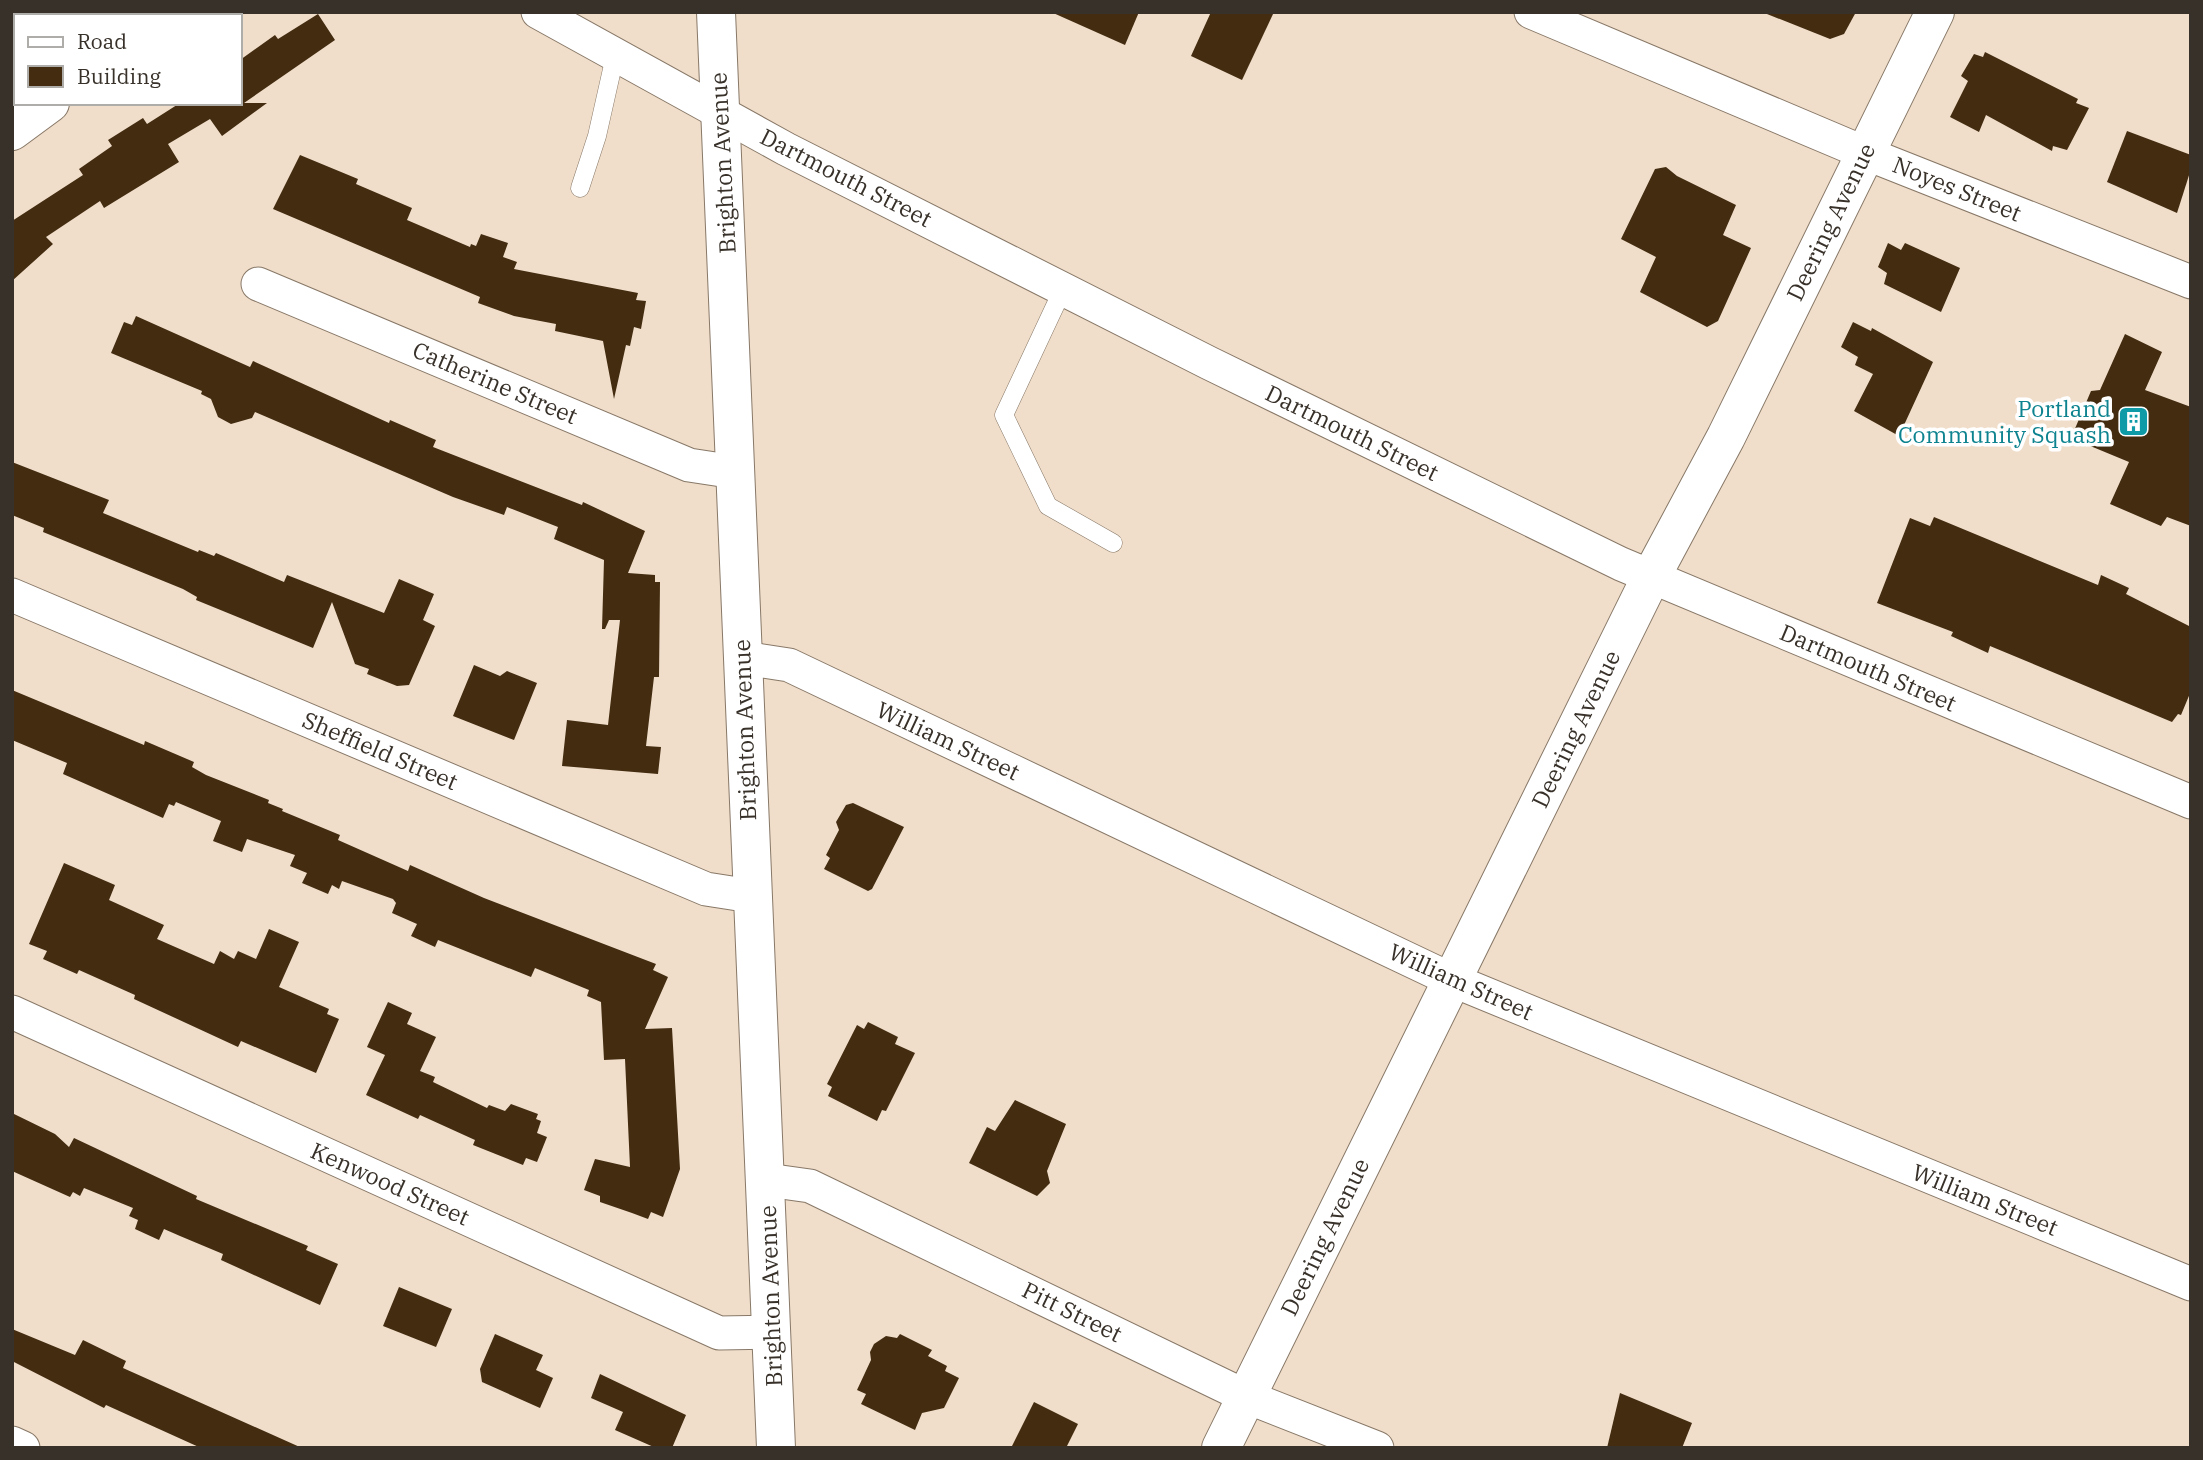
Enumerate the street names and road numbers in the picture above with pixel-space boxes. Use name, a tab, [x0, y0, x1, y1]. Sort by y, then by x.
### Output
street label: Brighton Avenue	[702, 72, 742, 255]
street label: Dartmouth Street	[755, 121, 937, 233]
street label: Deering Avenue	[1779, 138, 1881, 305]
street label: Noyes Street	[1889, 149, 2026, 227]
street label: Catherine Street	[408, 334, 582, 430]
street label: Dartmouth Street	[1261, 377, 1444, 487]
street label: Dartmouth Street	[1776, 616, 1961, 718]
street label: Brighton Avenue	[726, 639, 762, 821]
street label: Deering Avenue	[1524, 645, 1626, 812]
street label: William Street	[872, 694, 1025, 786]
street label: Sheffield Street	[298, 704, 463, 796]
street label: William Street	[1385, 936, 1538, 1026]
street label: Kenwood Street	[306, 1135, 474, 1231]
street label: Deering Avenue	[1273, 1153, 1375, 1320]
street label: William Street	[1908, 1156, 2063, 1242]
street label: Brighton Avenue	[752, 1205, 788, 1387]
street label: Pitt Street	[1018, 1274, 1127, 1348]

